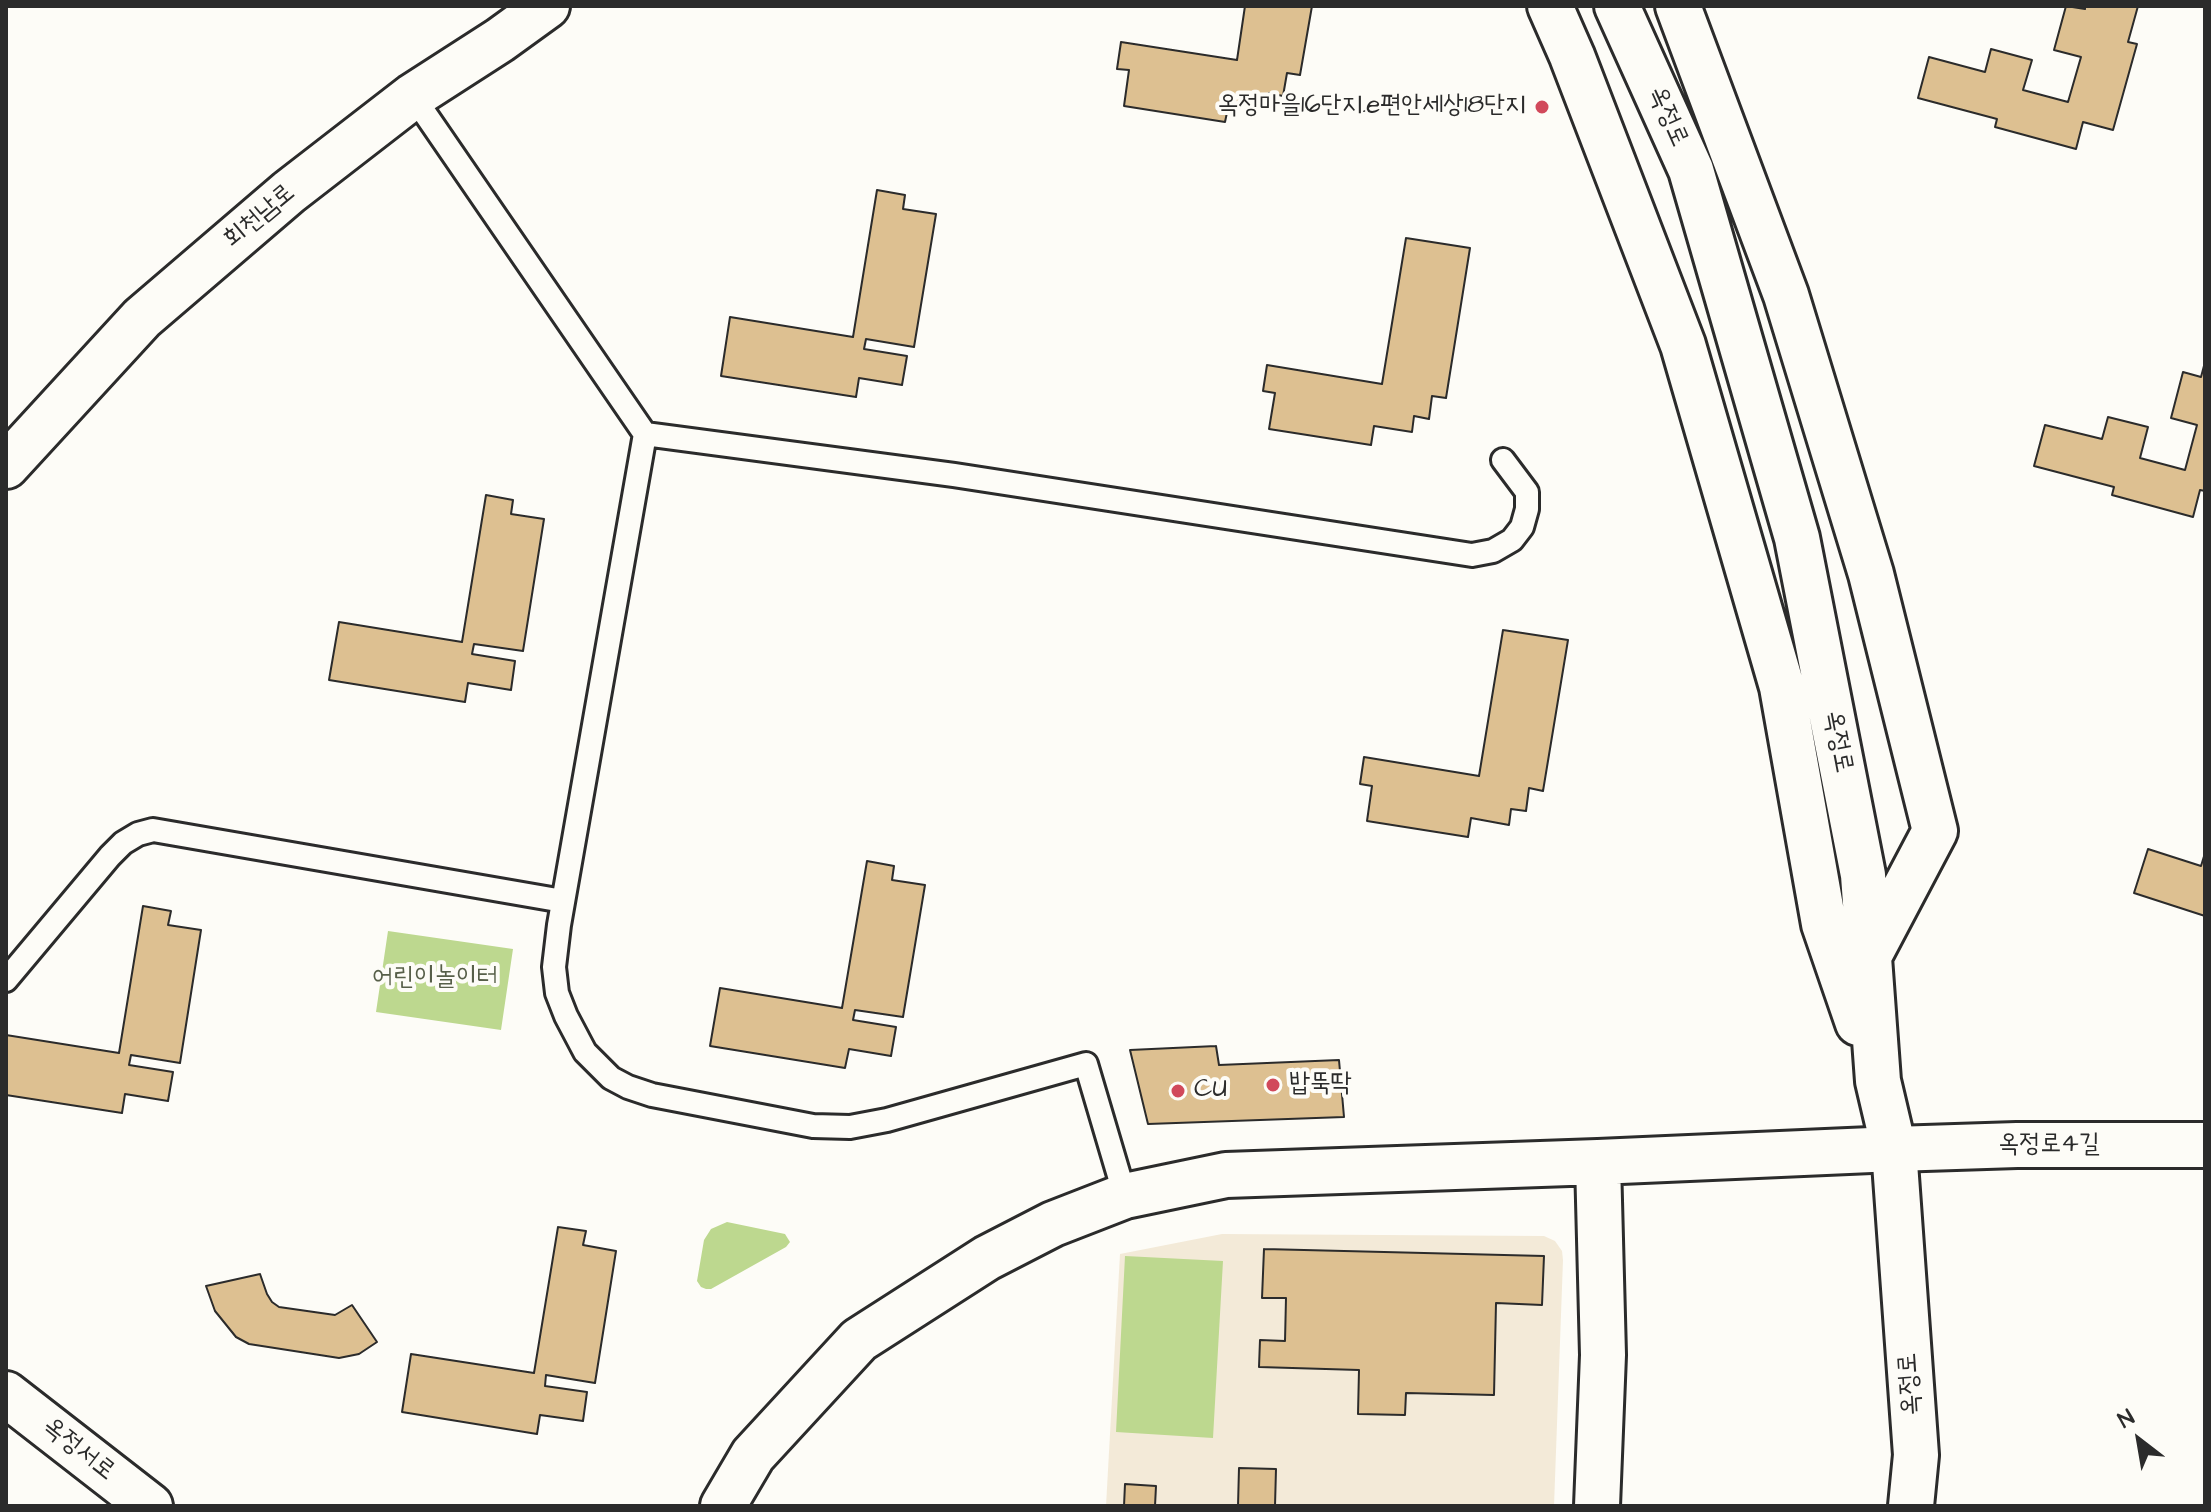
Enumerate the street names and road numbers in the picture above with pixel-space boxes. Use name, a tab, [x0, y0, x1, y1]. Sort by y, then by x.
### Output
street label: 옥정로	[1640, 82, 1694, 152]
street label: 회천남로	[218, 178, 302, 256]
street label: 옥정로	[1816, 708, 1858, 776]
street label: 옥정로4길	[1998, 1130, 2100, 1162]
street label: 옥정로	[1893, 1352, 1929, 1416]
street label: 옥정서로	[35, 1412, 121, 1488]

